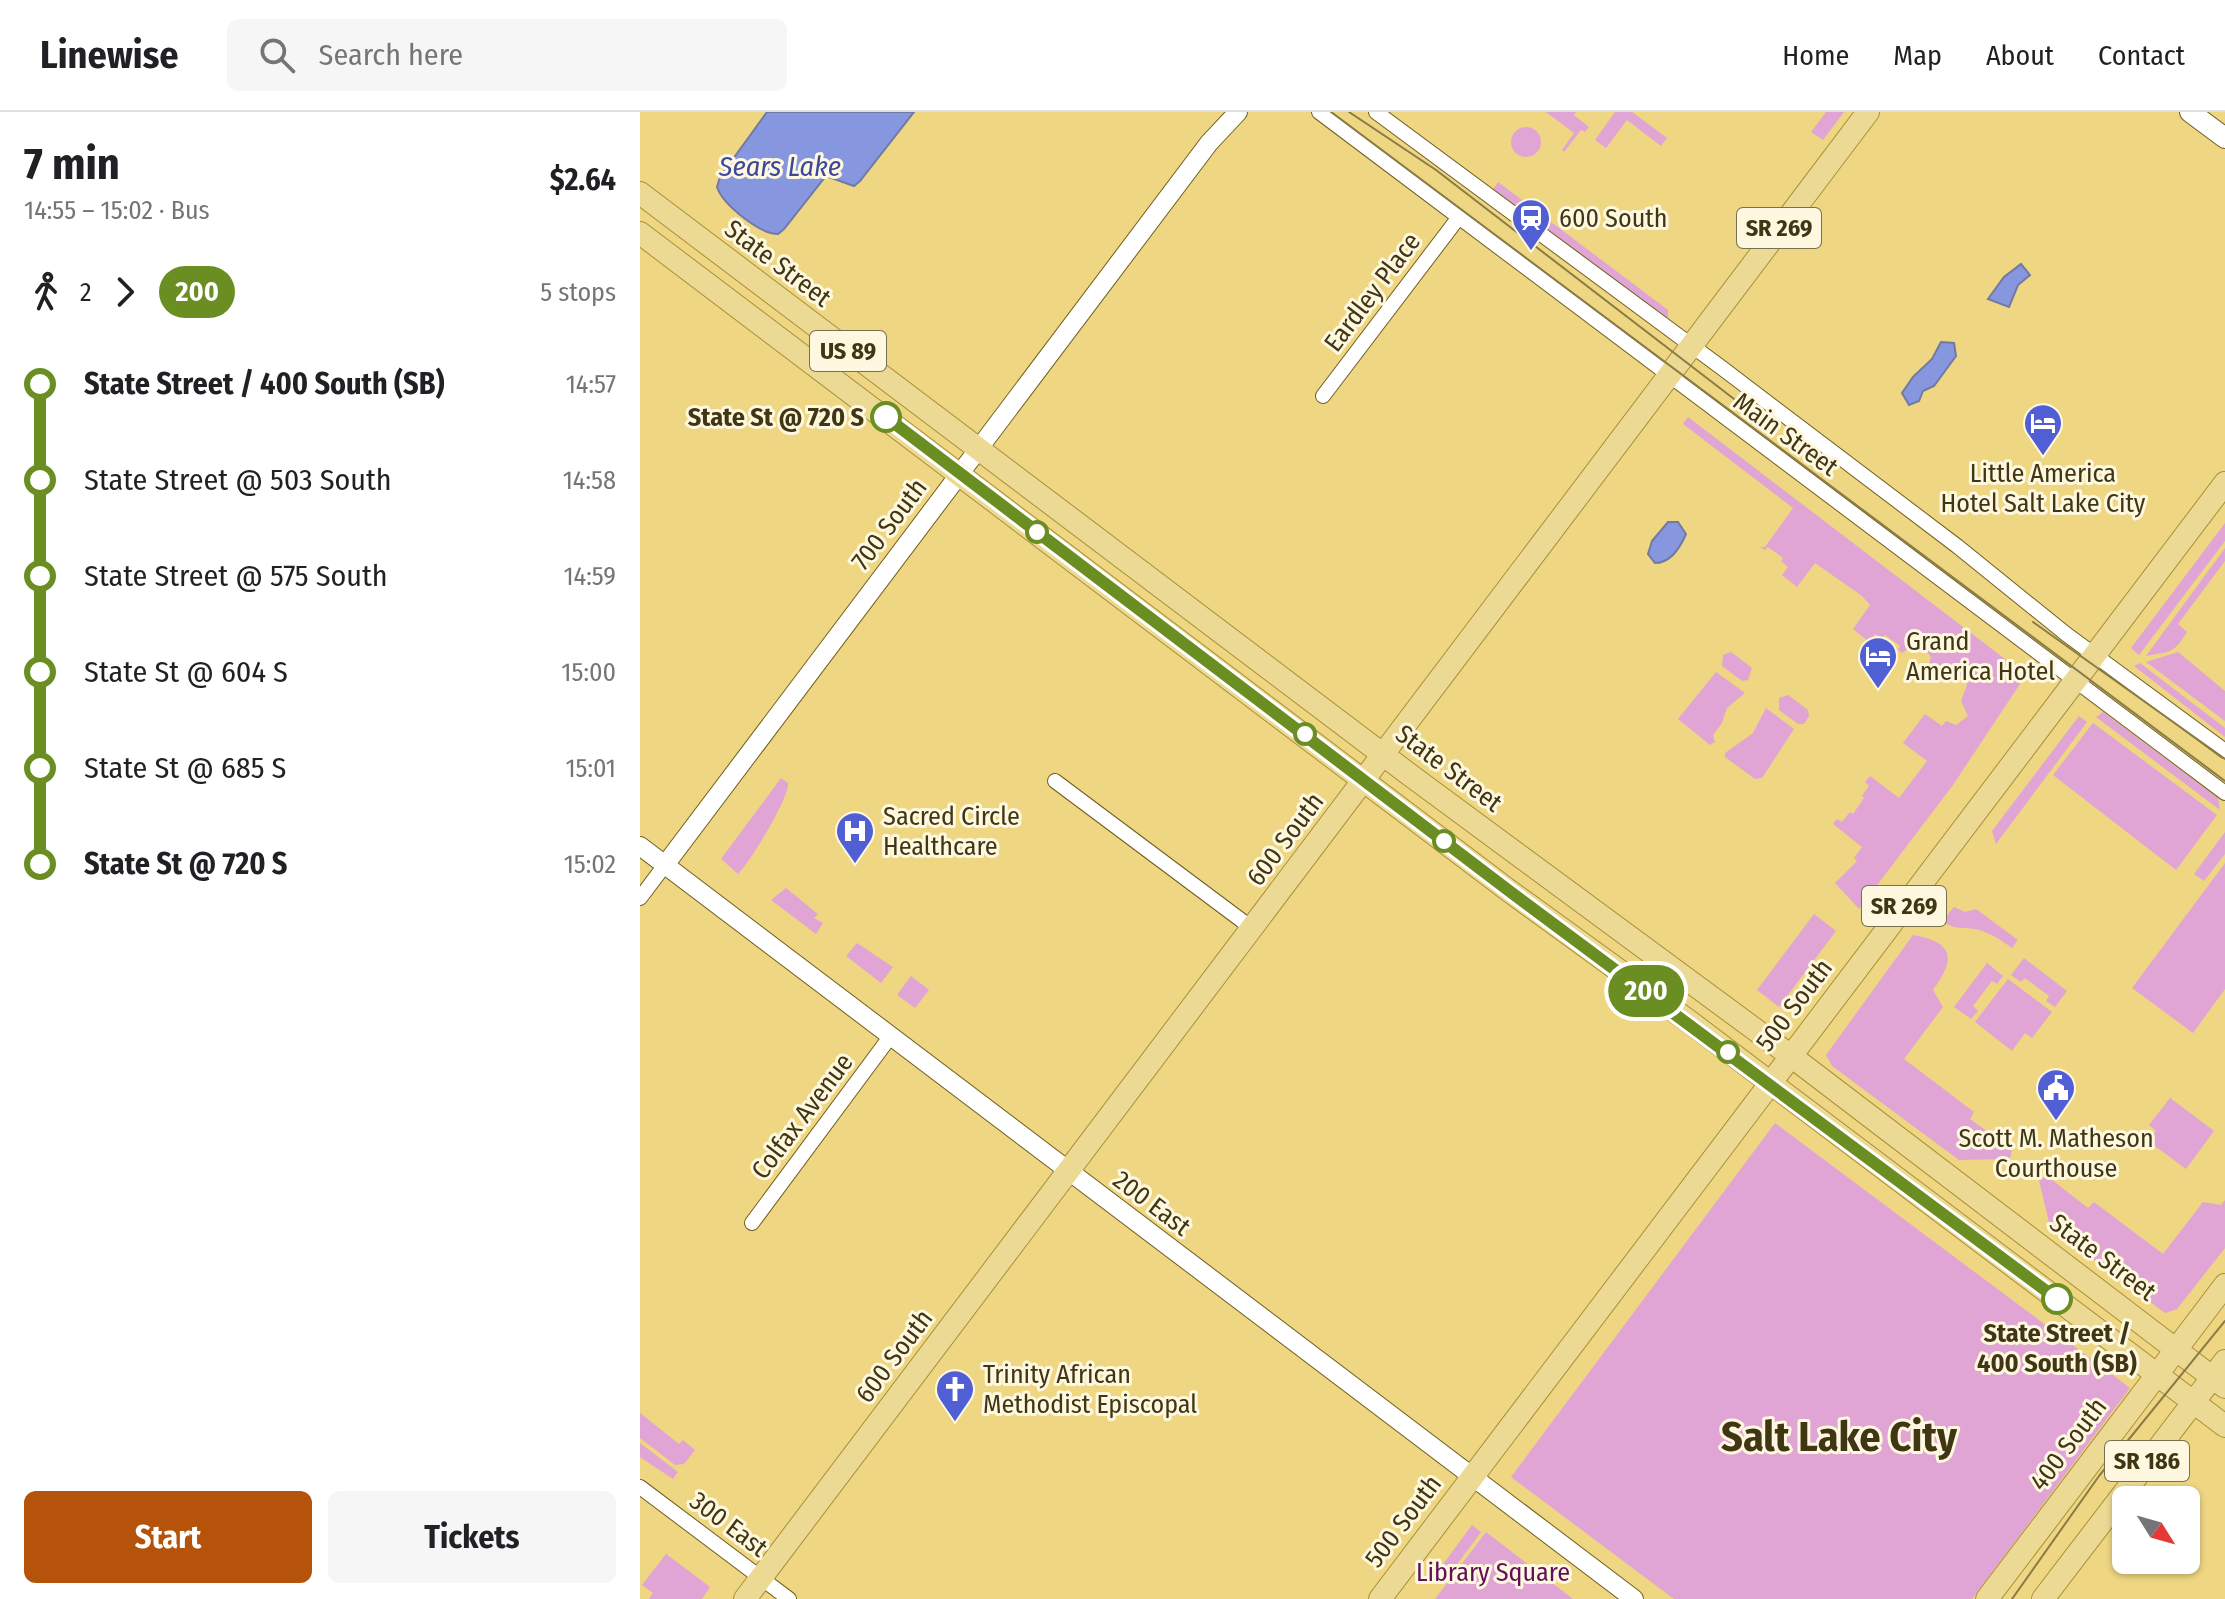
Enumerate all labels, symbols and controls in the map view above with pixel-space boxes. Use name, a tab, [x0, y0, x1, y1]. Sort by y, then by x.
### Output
search box	[227, 19, 787, 91]
text: Linewise	[40, 32, 179, 78]
icon: search	[255, 33, 299, 77]
text: Search here	[319, 37, 463, 73]
text: Home	[1782, 39, 1849, 72]
text: Map	[1893, 39, 1942, 72]
text: About	[1986, 39, 2054, 72]
text: Contact	[2098, 39, 2185, 72]
text: 7 min	[24, 138, 120, 191]
water label: Sears Lake	[718, 150, 841, 183]
text: $2.64	[550, 162, 616, 198]
text: 14:55 – 15:02 · Bus	[24, 195, 210, 226]
station icon: 600 South	[1510, 197, 1552, 252]
place label: 600 South	[1559, 203, 1667, 234]
road number: SR 269	[1737, 208, 1821, 248]
street label: State Street	[718, 213, 837, 314]
street label: Eardley Place	[1318, 227, 1427, 358]
icon: walk	[24, 270, 68, 314]
icon: forward	[103, 270, 147, 314]
text: 200	[175, 275, 219, 308]
text: 2	[80, 277, 91, 308]
text: 5 stops	[540, 277, 616, 308]
road number: US 89	[810, 331, 886, 371]
text: State Street / 400 South (SB)	[84, 366, 444, 402]
text: 14:57	[566, 369, 616, 400]
street label: Main Street	[1727, 386, 1844, 483]
place label: State St @ 720 S	[688, 402, 864, 433]
marker: State St @ 720 S	[871, 402, 901, 432]
hotel icon: Little America Hotel Salt Lake City	[2022, 402, 2064, 457]
place label: Little America Hotel Salt Lake City	[1941, 458, 2146, 519]
text: State Street @ 503 South	[84, 462, 392, 498]
text: 14:58	[563, 465, 616, 496]
street label: 700 South	[845, 473, 934, 576]
unlabelled marker	[1026, 521, 1048, 543]
text: State Street @ 575 South	[84, 558, 388, 594]
text: 14:59	[563, 561, 616, 592]
place label: Grand America Hotel	[1906, 626, 2055, 687]
hotel icon: Grand America Hotel	[1857, 635, 1899, 690]
text: State St @ 604 S	[84, 654, 288, 690]
text: 15:00	[561, 657, 616, 688]
street label: State Street	[1389, 718, 1508, 819]
unlabelled marker	[1294, 723, 1316, 745]
text: State St @ 685 S	[84, 750, 287, 786]
text: 15:01	[565, 753, 616, 784]
street label: 600 South	[1240, 787, 1330, 892]
place label: Sacred Circle Healthcare	[883, 801, 1020, 862]
hospital icon: Sacred Circle Healthcare	[834, 810, 876, 865]
unlabelled marker	[1433, 830, 1455, 852]
text: State St @ 720 S	[84, 846, 287, 882]
text: 15:02	[564, 849, 616, 880]
road number: SR 269	[1862, 886, 1946, 926]
street label: 500 South	[1750, 953, 1839, 1058]
line badge: 200	[1600, 965, 1692, 1017]
text: 200	[1624, 974, 1668, 1007]
unlabelled marker	[1717, 1041, 1739, 1063]
street label: Colfax Avenue	[745, 1047, 860, 1185]
public building icon: Scott M. Matheson Courthouse	[2035, 1067, 2077, 1122]
place label: Scott M. Matheson Courthouse	[1958, 1123, 2154, 1184]
street label: 200 East	[1107, 1164, 1197, 1243]
street label: State Street	[2043, 1207, 2162, 1308]
marker: State Street / 400 South (SB)	[2042, 1284, 2072, 1314]
street label: 600 South	[849, 1304, 939, 1409]
place label: State Street / 400 South (SB)	[1977, 1318, 2137, 1379]
place label: Trinity African Methodist Episcopal	[983, 1359, 1197, 1420]
church icon: Trinity African Methodist Episcopal	[934, 1368, 976, 1423]
street label: 400 South	[2023, 1392, 2113, 1497]
district label: Salt Lake City	[1721, 1412, 1958, 1462]
road number: SR 186	[2105, 1441, 2189, 1481]
street label: 500 South	[1359, 1469, 1448, 1574]
street label: 300 East	[684, 1485, 774, 1564]
north arrow	[2112, 1486, 2200, 1574]
map controls	[2112, 1486, 2200, 1574]
button: Start	[24, 1491, 312, 1583]
button: Tickets	[328, 1491, 616, 1583]
park label: Library Square	[1416, 1557, 1570, 1588]

